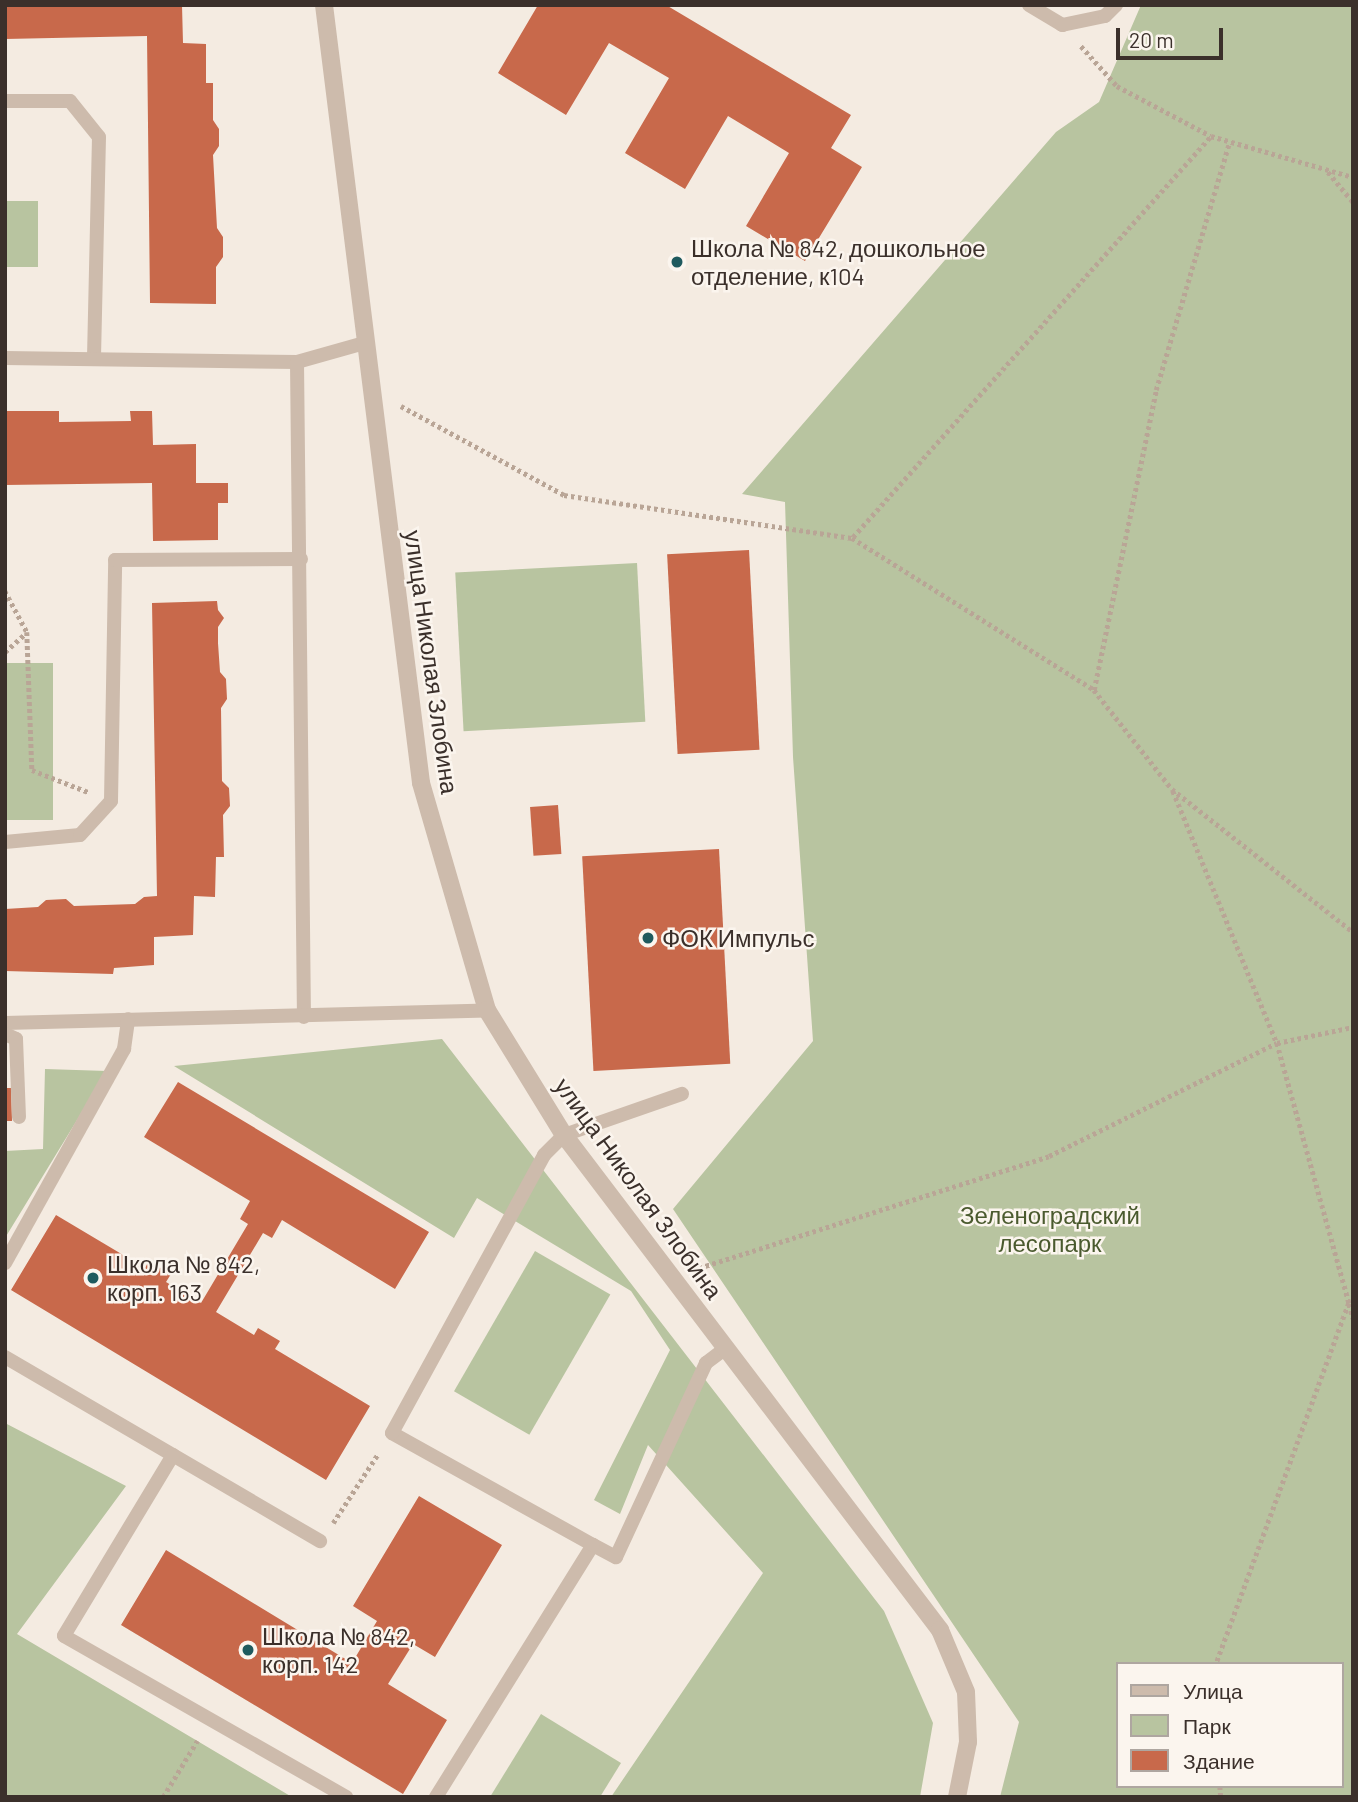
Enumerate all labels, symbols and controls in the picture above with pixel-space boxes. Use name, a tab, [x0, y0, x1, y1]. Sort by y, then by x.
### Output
scale bar	[1120, 14, 1227, 58]
text: 20 m	[1129, 27, 1174, 52]
place label: Школа № 842, дошкольное отделение, к104	[691, 234, 986, 290]
marker: Школа № 842, дошкольное отделение, к104	[669, 254, 685, 270]
street label: улица Николая Злобина	[399, 528, 465, 796]
place label: ФОК Импульс	[662, 924, 814, 952]
marker: ФОК Импульс	[640, 930, 656, 946]
street label: улица Николая Злобина	[549, 1072, 729, 1304]
park label: Зеленоградский лесопарк	[960, 1201, 1140, 1257]
place label: Школа № 842, корп. 163	[107, 1250, 260, 1306]
marker: Школа № 842, корп. 163	[85, 1270, 101, 1286]
place label: Школа № 842, корп. 142	[262, 1622, 415, 1678]
marker: Школа № 842, корп. 142	[240, 1642, 256, 1658]
legend	[1116, 1662, 1344, 1788]
text: Улица	[1183, 1678, 1243, 1703]
text: Парк	[1183, 1713, 1231, 1738]
text: Здание	[1183, 1748, 1255, 1773]

